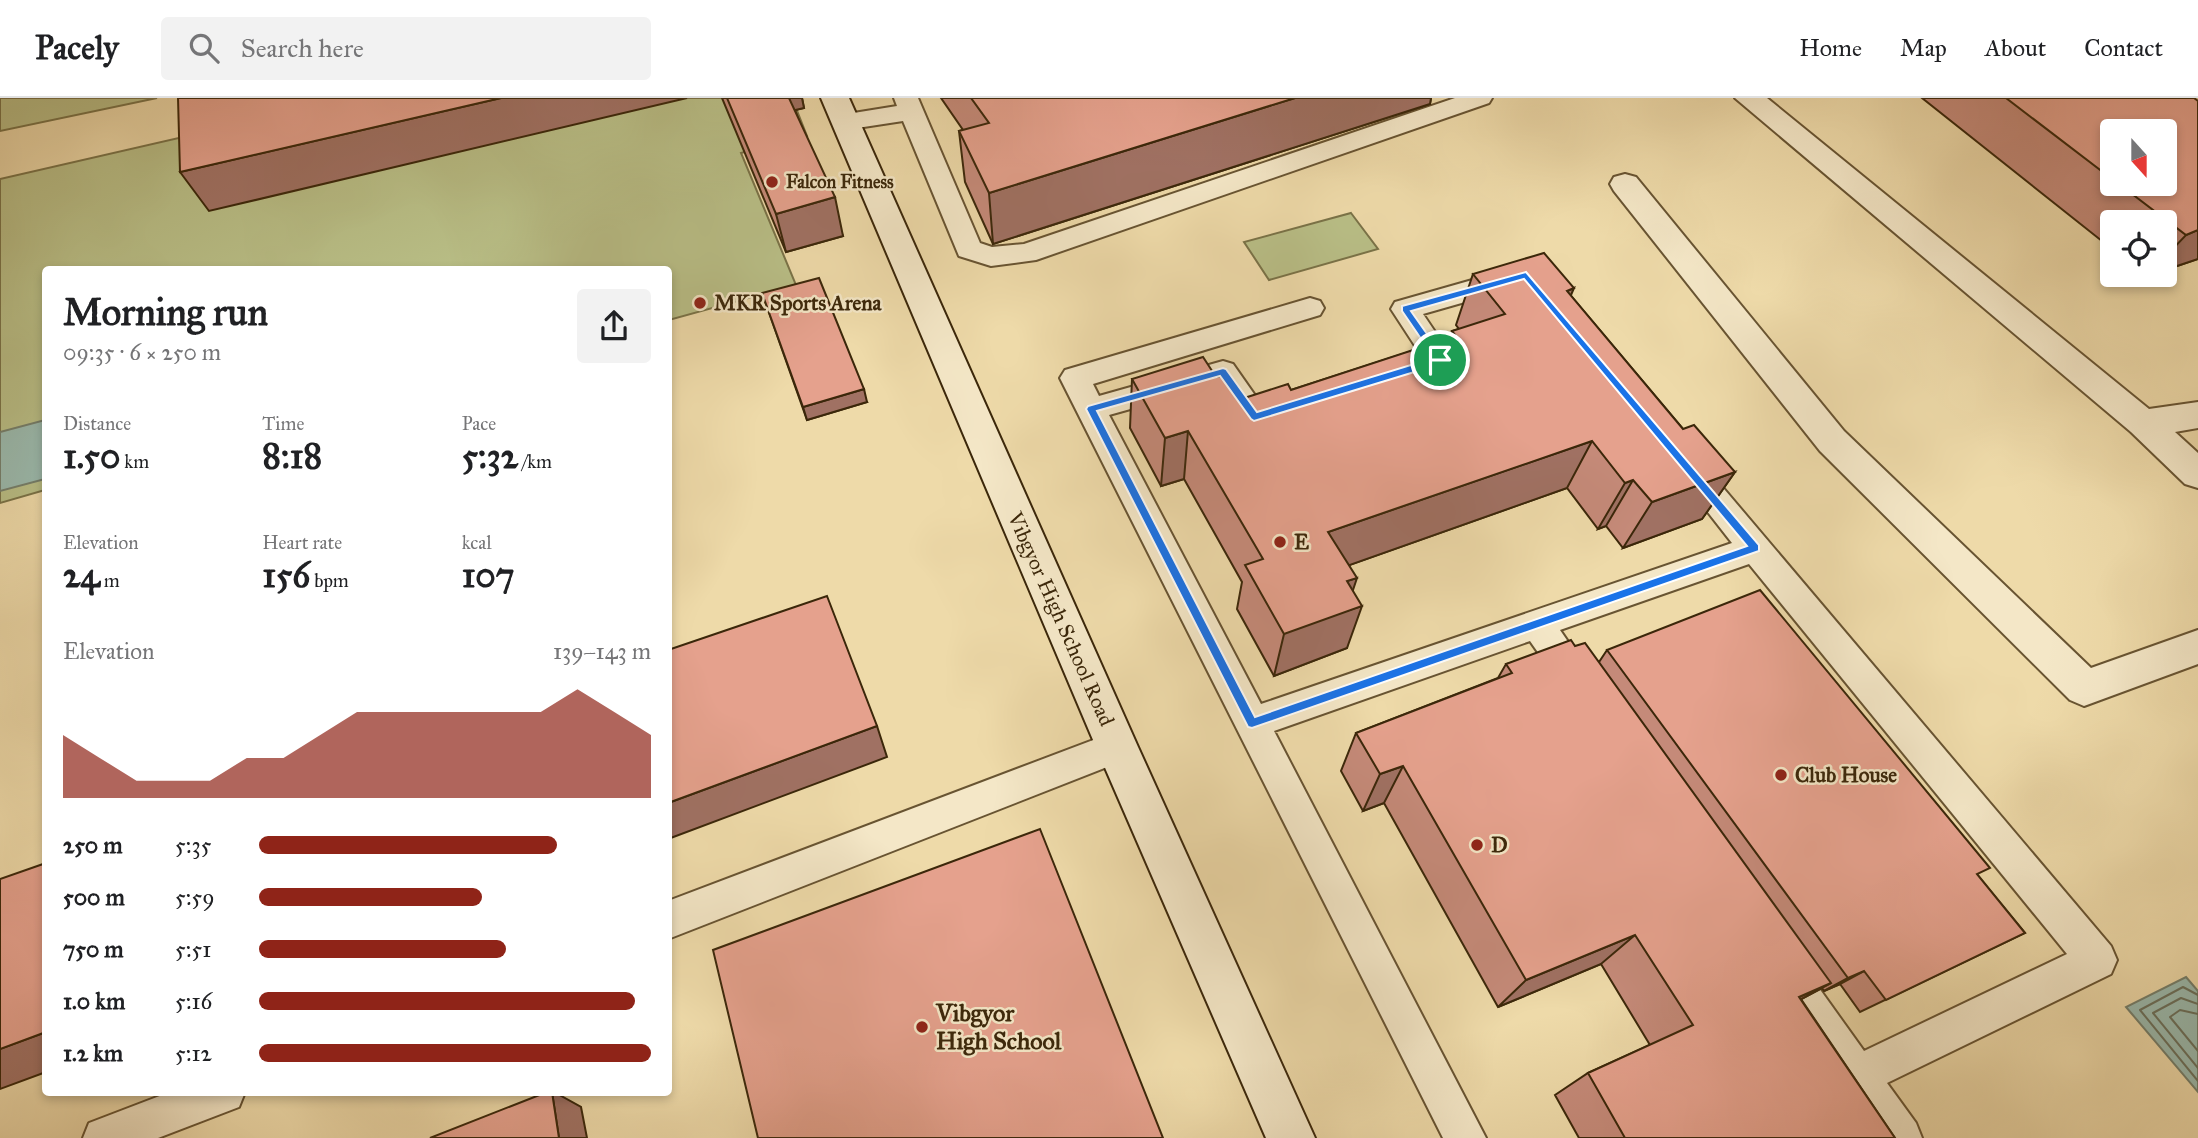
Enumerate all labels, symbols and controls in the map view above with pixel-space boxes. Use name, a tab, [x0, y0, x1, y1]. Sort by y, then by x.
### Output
search box	[161, 17, 651, 80]
text: Pacely	[35, 28, 119, 68]
icon: search	[185, 29, 223, 67]
text: Search here	[241, 32, 364, 64]
text: Home	[1799, 33, 1862, 63]
text: Map	[1900, 33, 1947, 63]
text: About	[1985, 33, 2046, 63]
text: Contact	[2084, 33, 2163, 63]
north arrow	[2100, 119, 2177, 196]
map controls	[2100, 119, 2177, 287]
place label: Falcon Fitness	[786, 171, 894, 193]
marker: Falcon Fitness	[764, 174, 780, 190]
button: locate	[2100, 210, 2177, 287]
text: Morning run	[63, 289, 268, 335]
button: share	[577, 289, 651, 363]
place label: MKR Sports Arena	[714, 290, 883, 316]
marker: MKR Sports Arena	[692, 295, 708, 311]
pin	[1410, 330, 1470, 390]
text: 09:35 · 6 × 250 m	[63, 338, 221, 366]
icon: arrive	[1421, 341, 1459, 379]
text: Distance	[63, 412, 131, 435]
text: Time	[262, 412, 304, 435]
text: Pace	[462, 412, 496, 435]
text: 1.50	[63, 435, 120, 478]
text: 8:18	[262, 435, 322, 478]
text: 5:32	[462, 435, 518, 478]
text: km	[120, 450, 149, 473]
text: /km	[518, 450, 552, 473]
street label: Vibgyor High School Road	[1002, 507, 1120, 731]
place label: E	[1294, 529, 1309, 555]
text: Elevation	[63, 531, 138, 554]
text: Heart rate	[262, 531, 342, 554]
text: kcal	[462, 531, 492, 554]
marker: E	[1272, 534, 1288, 550]
text: 24	[63, 554, 100, 597]
text: 156	[262, 554, 310, 597]
text: 107	[462, 554, 514, 597]
text: m	[100, 569, 120, 592]
text: bpm	[310, 569, 349, 592]
text: Elevation	[63, 637, 154, 665]
text: 139–143 m	[553, 637, 651, 665]
place label: Club House	[1795, 762, 1897, 788]
marker: Club House	[1773, 767, 1789, 783]
text: 250 m	[63, 831, 123, 859]
text: 5:35	[175, 831, 211, 859]
place label: D	[1491, 832, 1508, 858]
marker: D	[1469, 837, 1485, 853]
text: 500 m	[63, 883, 125, 911]
text: 5:59	[175, 883, 215, 911]
text: 750 m	[63, 935, 124, 963]
text: 5:51	[175, 935, 211, 963]
text: 1.0 km	[63, 987, 125, 1015]
text: 5:16	[175, 987, 212, 1015]
place label: Vibgyor High School	[935, 998, 1062, 1056]
marker: Vibgyor High School	[914, 1019, 930, 1035]
text: 1.2 km	[63, 1039, 123, 1067]
text: 5:12	[175, 1039, 212, 1067]

